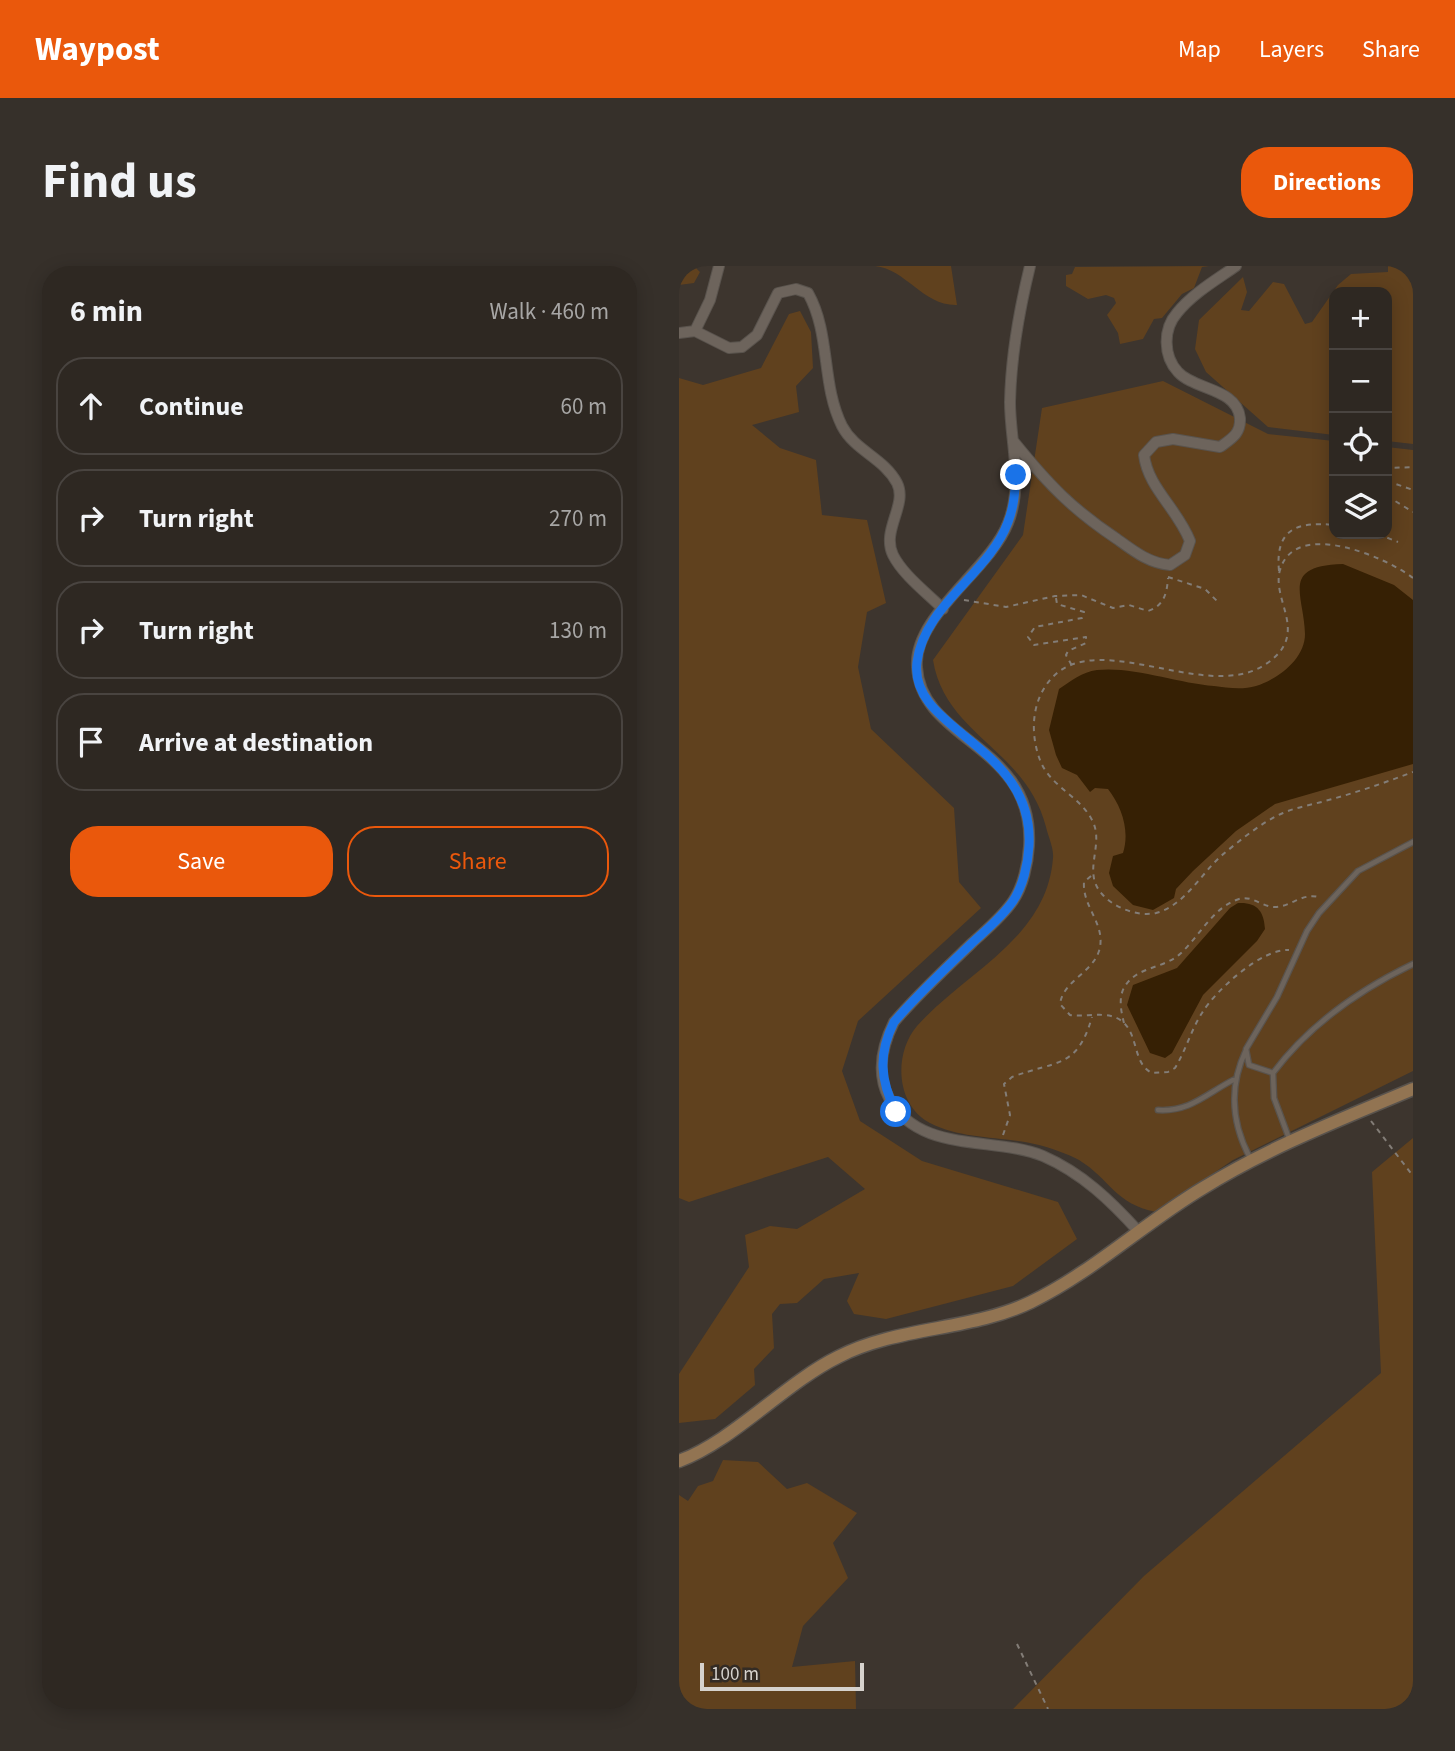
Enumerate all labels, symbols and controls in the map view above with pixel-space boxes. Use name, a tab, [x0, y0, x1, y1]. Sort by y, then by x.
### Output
text: Waypost	[35, 26, 160, 73]
text: Map	[1178, 32, 1221, 67]
text: Layers	[1259, 32, 1324, 67]
text: Share	[1362, 32, 1420, 67]
text: Find us	[42, 147, 197, 217]
button: Directions	[1241, 147, 1413, 218]
map controls	[1329, 287, 1392, 539]
button: +	[1329, 287, 1392, 350]
text: 6 min	[70, 290, 143, 333]
text: Walk · 460 m	[490, 295, 609, 328]
button: −	[1329, 350, 1392, 413]
icon: ahead	[72, 387, 110, 425]
text: Continue	[139, 388, 244, 425]
text: 60 m	[560, 390, 607, 423]
button: locate	[1329, 413, 1392, 476]
route end	[1000, 459, 1031, 490]
button: layers	[1329, 476, 1392, 539]
icon: right	[72, 499, 110, 537]
text: Turn right	[139, 500, 254, 537]
text: 270 m	[549, 502, 607, 535]
icon: right	[72, 611, 110, 649]
text: Turn right	[139, 612, 254, 649]
text: 130 m	[549, 614, 607, 647]
icon: arrive	[72, 723, 110, 761]
text: Arrive at destination	[139, 724, 373, 761]
button: Save	[70, 826, 333, 897]
button: Share	[347, 826, 609, 897]
route start	[880, 1096, 911, 1127]
scale bar	[700, 1660, 865, 1692]
text: 100 m	[711, 1661, 759, 1688]

